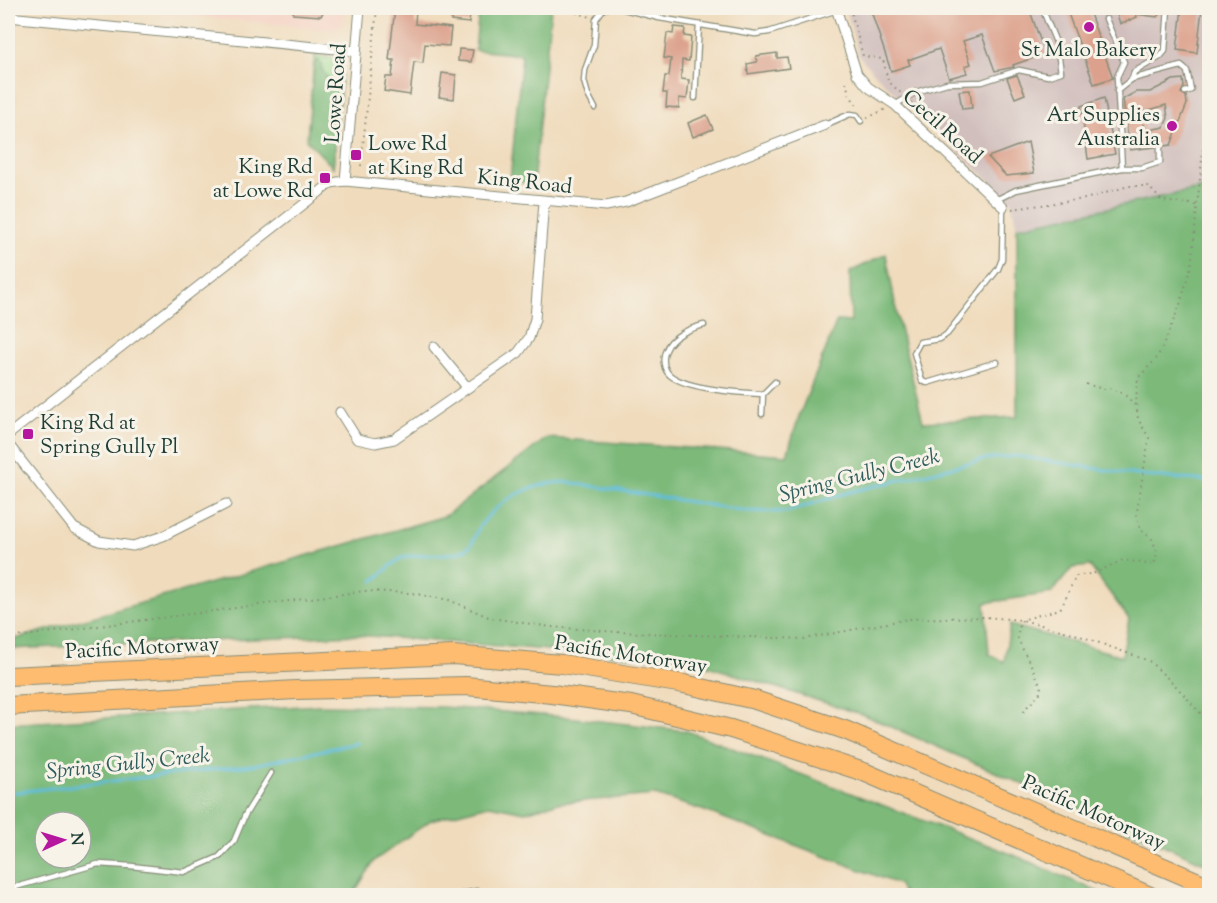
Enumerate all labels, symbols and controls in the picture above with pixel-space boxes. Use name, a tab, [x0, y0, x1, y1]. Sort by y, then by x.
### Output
marker: St Malo Bakery	[1082, 20, 1096, 34]
place label: St Malo Bakery	[1021, 36, 1158, 66]
street label: Lowe Road	[319, 42, 355, 144]
street label: Cecil Road	[895, 83, 989, 172]
place label: Art Supplies Australia	[1046, 101, 1160, 155]
marker: Art Supplies Australia	[1165, 119, 1179, 133]
place label: Lowe Rd at King Rd	[368, 130, 464, 184]
marker: Lowe Rd at King Rd	[349, 148, 363, 162]
place label: King Rd at Lowe Rd	[213, 153, 313, 207]
street label: King Road	[476, 163, 574, 203]
marker: King Rd at Lowe Rd	[318, 171, 332, 185]
place label: King Rd at Spring Gully Pl	[40, 409, 178, 463]
marker: King Rd at Spring Gully Pl	[21, 427, 35, 441]
water label: Spring Gully Creek	[776, 442, 943, 512]
street label: Pacific Motorway	[552, 629, 710, 683]
street label: Pacific Motorway	[64, 630, 220, 668]
water label: Spring Gully Creek	[45, 740, 212, 789]
street label: Pacific Motorway	[1017, 769, 1170, 859]
north arrow	[33, 810, 93, 870]
text: N	[64, 832, 87, 847]

